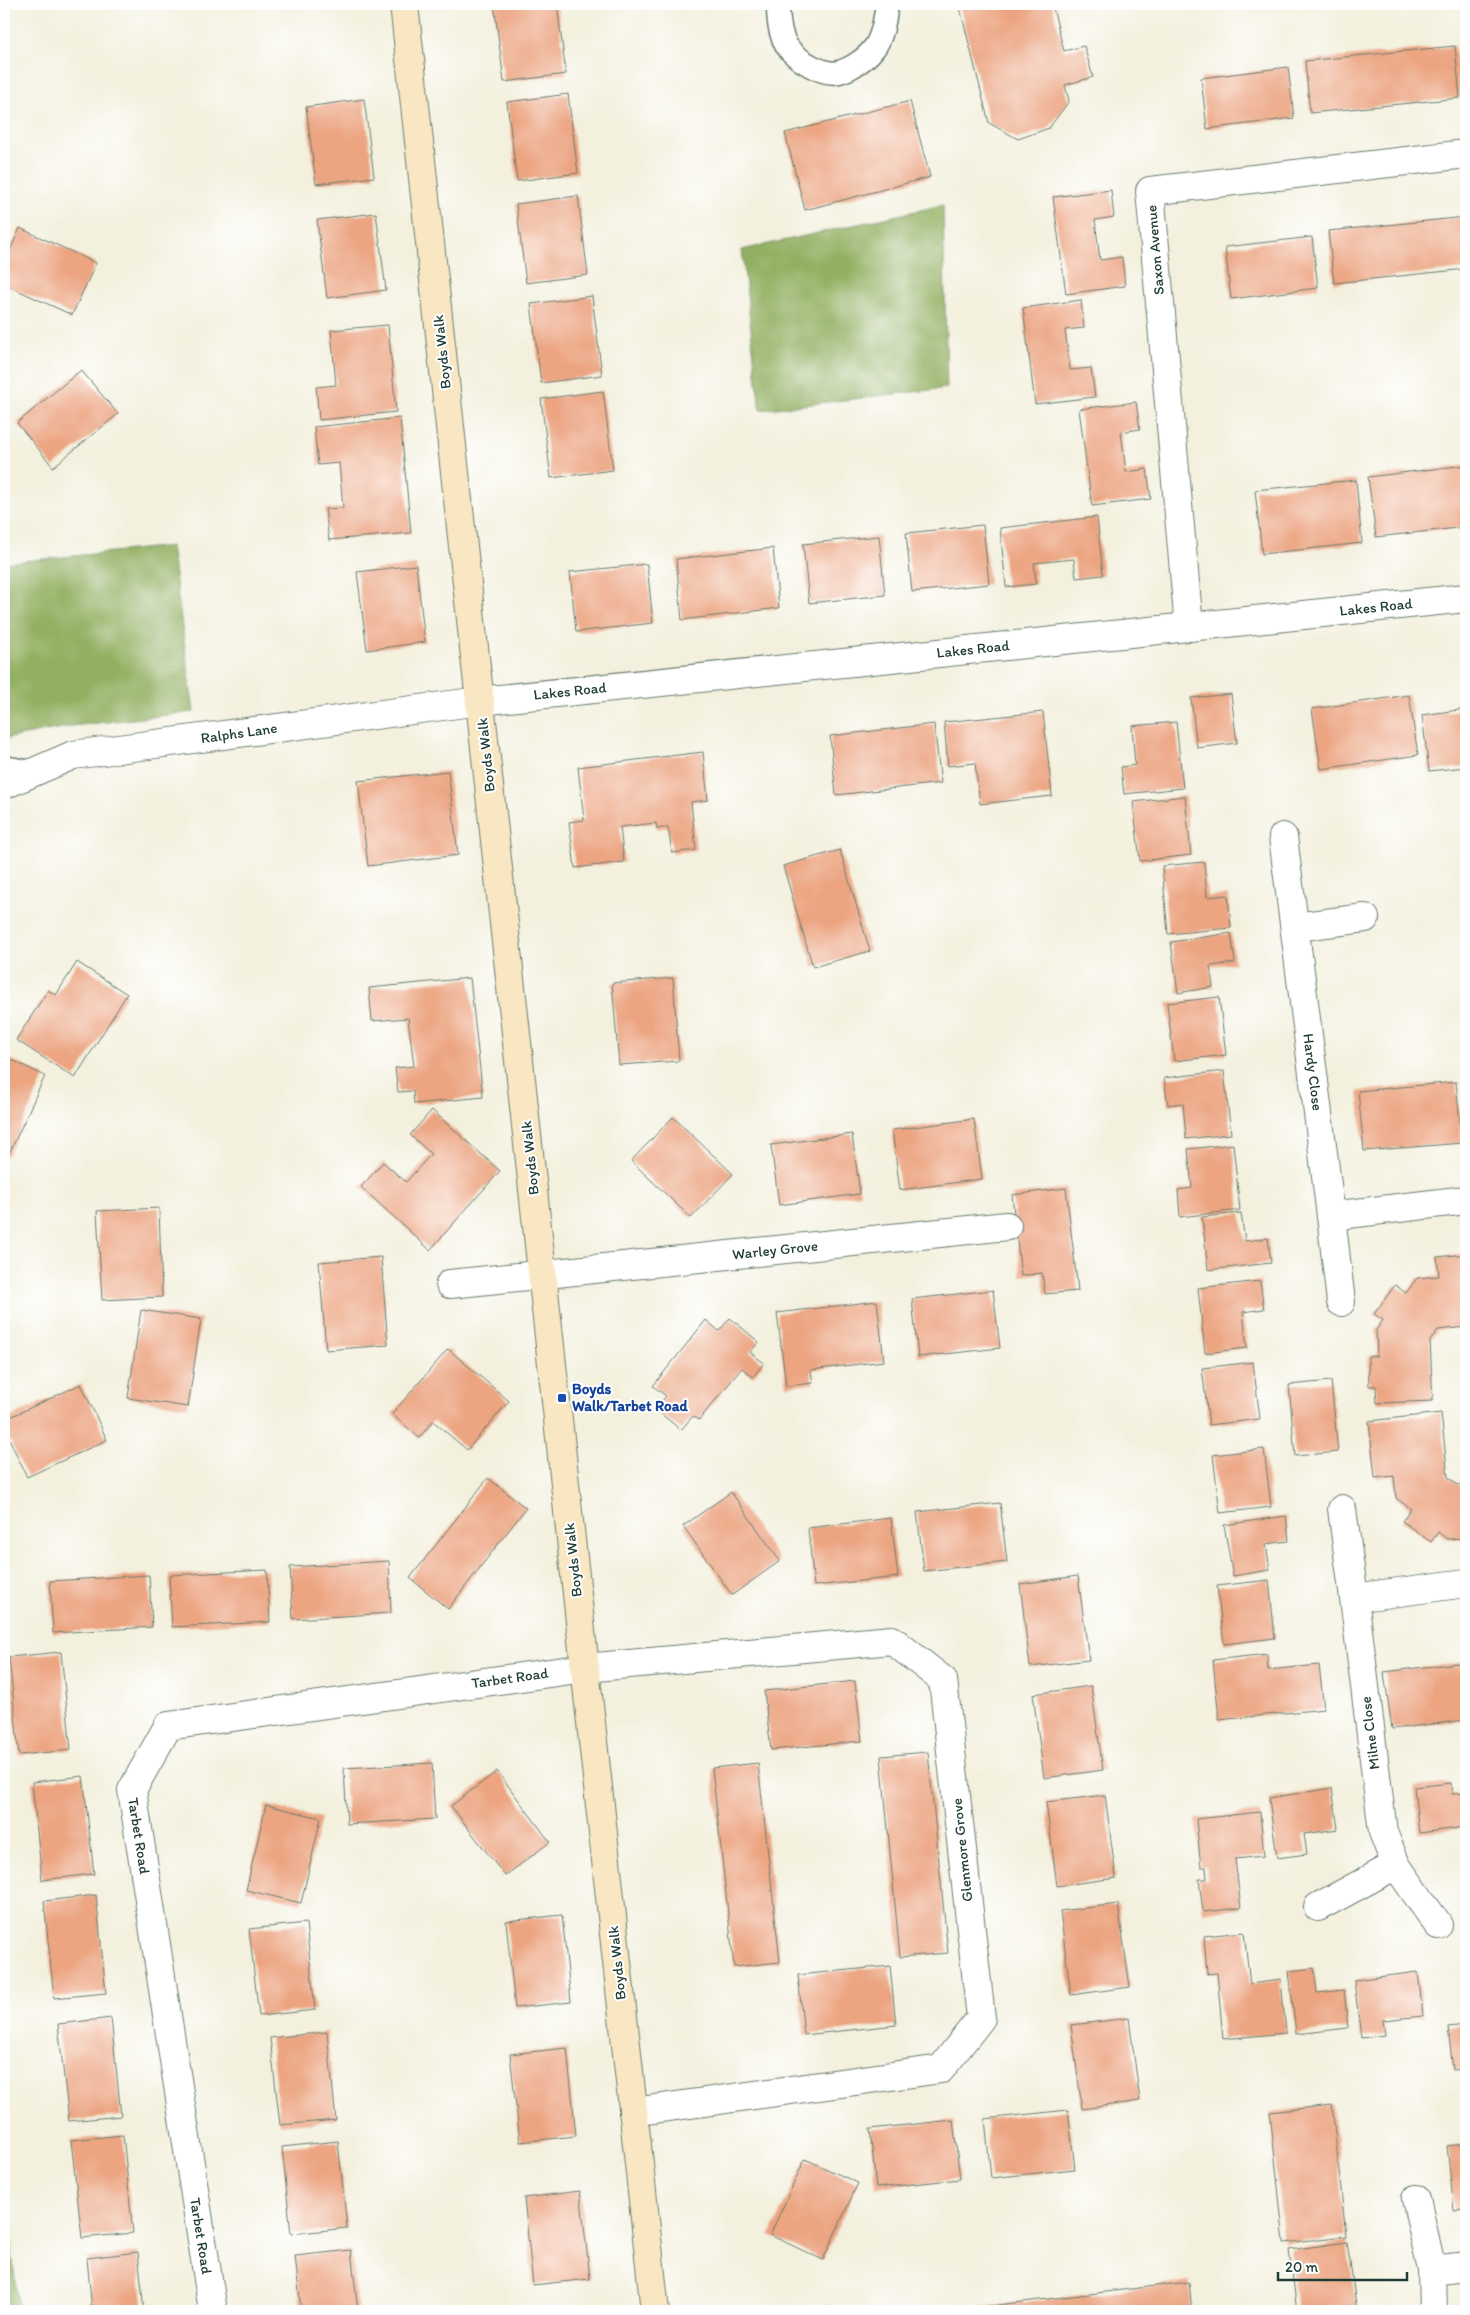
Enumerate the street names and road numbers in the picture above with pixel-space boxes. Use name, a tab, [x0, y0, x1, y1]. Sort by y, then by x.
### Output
street label: Saxon Avenue	[1142, 204, 1168, 296]
street label: Boyds Walk	[429, 314, 455, 390]
street label: Lakes Road	[1339, 594, 1413, 620]
street label: Lakes Road	[936, 636, 1010, 662]
street label: Lakes Road	[533, 678, 607, 704]
street label: Boyds Walk	[473, 717, 499, 793]
street label: Ralphs Lane	[200, 719, 278, 747]
street label: Hardy Close	[1299, 1032, 1327, 1112]
street label: Boyds Walk	[517, 1120, 543, 1196]
street label: Warley Grove	[731, 1237, 819, 1263]
street label: Boyds Walk	[560, 1522, 586, 1598]
street label: Tarbet Road	[470, 1664, 550, 1692]
street label: Milne Close	[1357, 1695, 1383, 1771]
street label: Tarbet Road	[124, 1796, 154, 1876]
street label: Glenmore Grove	[948, 1797, 976, 1903]
street label: Boyds Walk	[604, 1925, 630, 2001]
street label: Tarbet Road	[186, 2196, 216, 2276]

